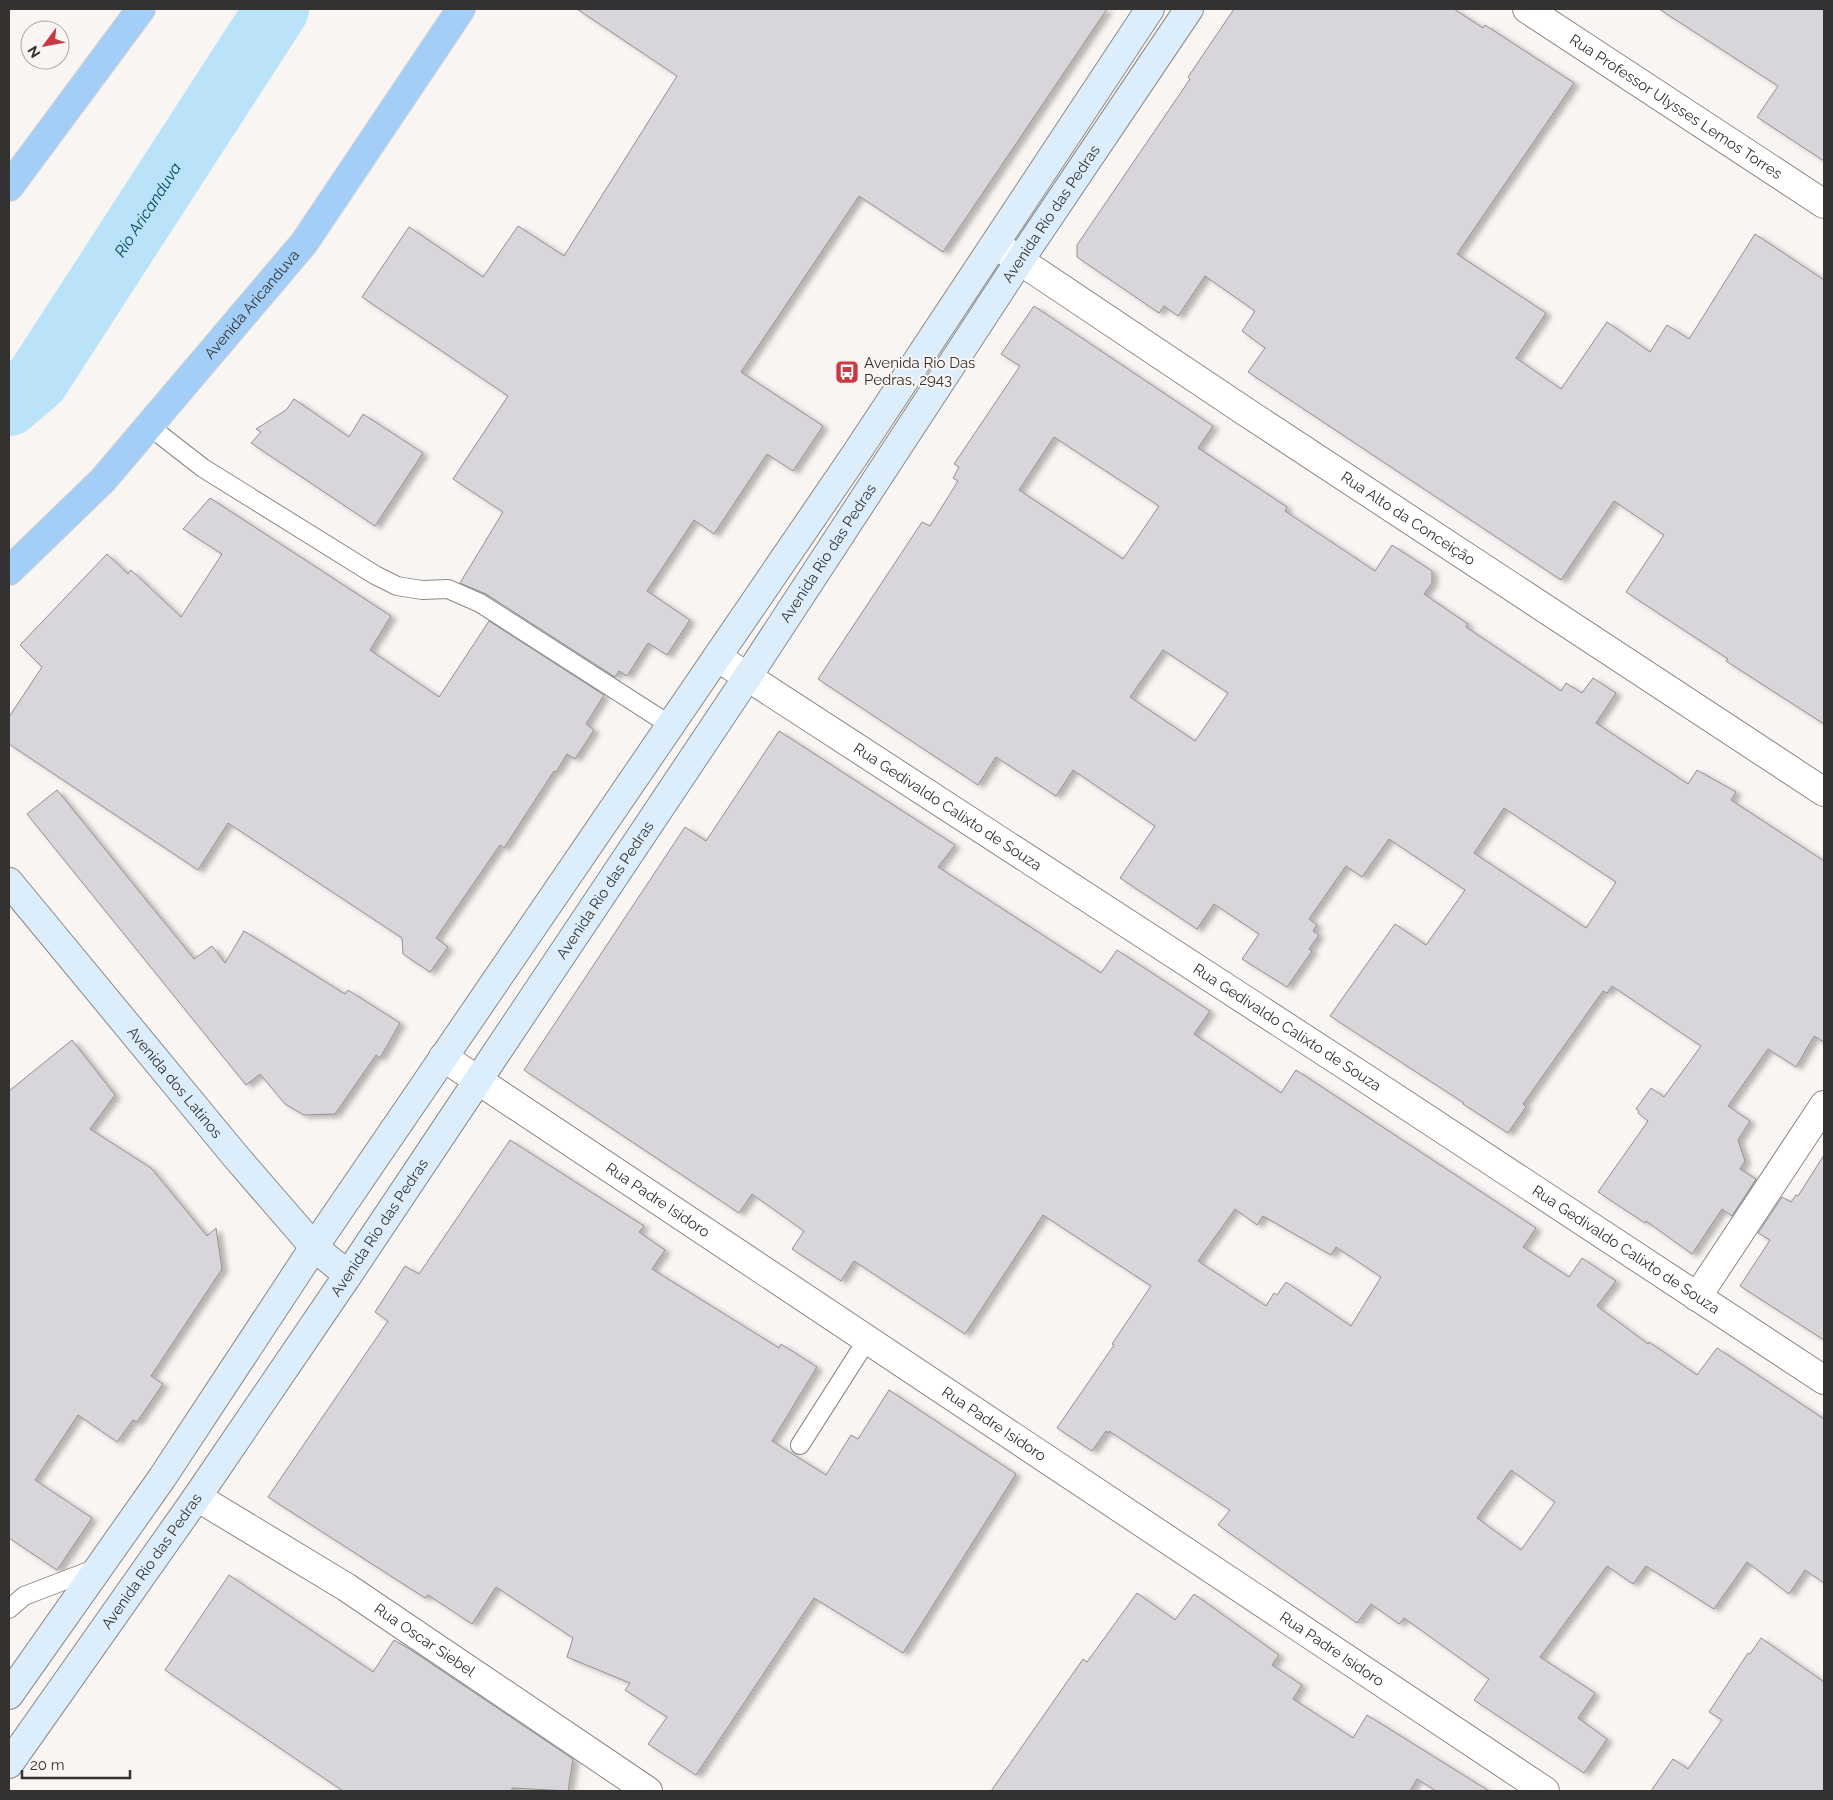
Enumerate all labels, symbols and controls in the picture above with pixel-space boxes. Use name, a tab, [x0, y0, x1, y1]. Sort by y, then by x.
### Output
north arrow	[20, 20, 70, 70]
street label: Rua Professor Ulysses Lemos Torres	[1566, 30, 1785, 183]
text: N	[24, 43, 44, 61]
street label: Avenida Rio das Pedras	[999, 142, 1104, 286]
water label: Rio Aricanduva	[110, 159, 185, 260]
street label: Avenida Aricanduva	[201, 246, 303, 363]
place label: Avenida Rio Das Pedras, 2943	[864, 354, 975, 389]
bus stop icon: Avenida Rio Das Pedras, 2943	[834, 359, 860, 385]
street label: Rua Alto da Conceição	[1338, 468, 1479, 569]
street label: Avenida Rio das Pedras	[776, 481, 880, 626]
street label: Rua Gedivaldo Calixto de Souza	[850, 739, 1045, 874]
street label: Avenida Rio das Pedras	[553, 818, 658, 962]
street label: Rua Gedivaldo Calixto de Souza	[1190, 960, 1385, 1095]
street label: Avenida dos Latinos	[123, 1023, 226, 1142]
street label: Avenida Rio das Pedras	[327, 1155, 432, 1300]
street label: Rua Padre Isidoro	[602, 1159, 713, 1241]
street label: Rua Gedivaldo Calixto de Souza	[1529, 1181, 1723, 1318]
street label: Rua Padre Isidoro	[938, 1383, 1050, 1465]
street label: Avenida Rio das Pedras	[98, 1490, 206, 1633]
street label: Rua Oscar Siebel	[371, 1600, 479, 1681]
street label: Rua Padre Isidoro	[1276, 1608, 1387, 1690]
scale bar	[22, 1748, 130, 1780]
text: 20 m	[30, 1756, 65, 1774]

